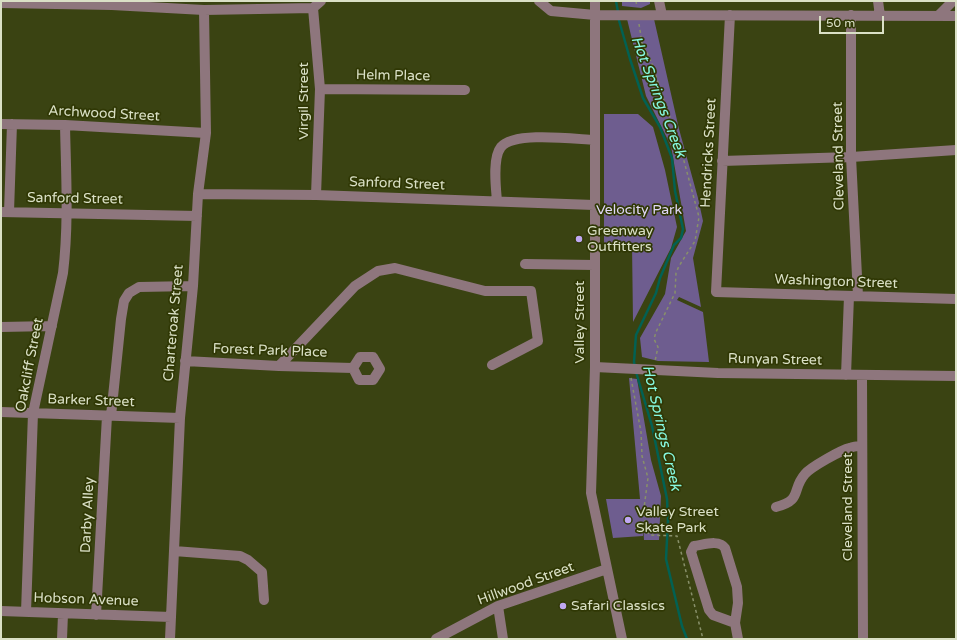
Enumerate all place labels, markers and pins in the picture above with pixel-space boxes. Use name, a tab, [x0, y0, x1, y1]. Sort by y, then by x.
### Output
place label: Greenway Outfitters	[587, 223, 653, 256]
marker: Greenway Outfitters	[574, 234, 584, 244]
place label: Valley Street Skate Park	[636, 504, 719, 536]
marker: Valley Street Skate Park	[623, 515, 633, 525]
place label: Safari Classics	[571, 598, 665, 614]
marker: Safari Classics	[558, 601, 568, 611]

